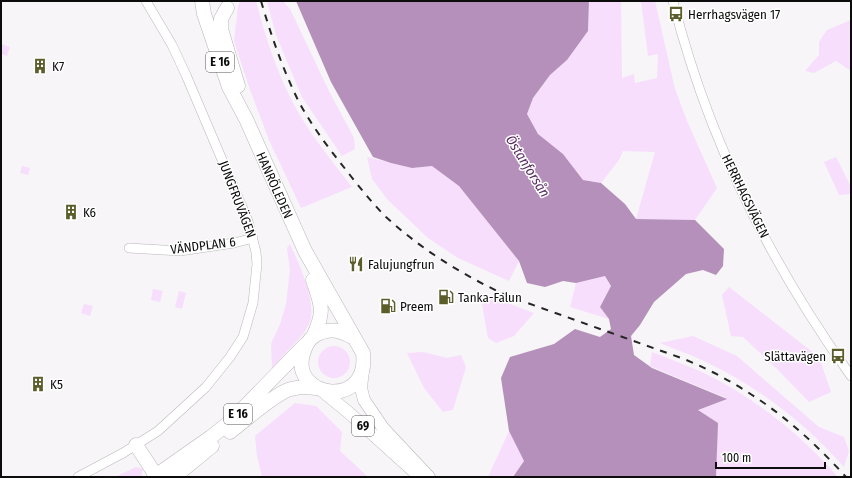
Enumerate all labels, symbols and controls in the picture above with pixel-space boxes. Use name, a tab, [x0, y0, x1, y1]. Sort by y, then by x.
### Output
bus stop icon: Herrhagsvägen 17	[667, 5, 685, 23]
place label: Herrhagsvägen 17	[688, 7, 780, 22]
road number: E 16	[206, 52, 234, 72]
building icon: K7	[31, 57, 49, 75]
place label: K7	[52, 59, 64, 74]
water label: Östanforsån	[502, 132, 554, 200]
street label: HANRÖLEDEN	[253, 149, 297, 221]
street label: HERRHAGSVÄGEN	[719, 152, 772, 240]
street label: JUNGFRUVÄGEN	[216, 158, 259, 240]
building icon: K6	[62, 203, 80, 221]
place label: K6	[83, 205, 96, 220]
street label: VÄNDPLAN 6	[170, 234, 236, 257]
restaurant icon: Falujungfrun	[347, 255, 365, 273]
place label: Falujungfrun	[368, 257, 435, 272]
fuel station icon: Tanka-Falun	[437, 288, 455, 306]
place label: Tanka-Falun	[458, 290, 522, 305]
fuel station icon: Preem	[379, 297, 397, 315]
place label: Preem	[400, 299, 434, 314]
bus stop icon: Slättavägen	[829, 347, 847, 365]
place label: Slättavägen	[764, 349, 826, 364]
building icon: K5	[29, 375, 47, 393]
place label: K5	[50, 377, 63, 392]
road number: E 16	[224, 404, 252, 424]
road number: 69	[352, 416, 374, 436]
scale bar	[716, 444, 825, 470]
text: 100 m	[722, 451, 751, 465]

